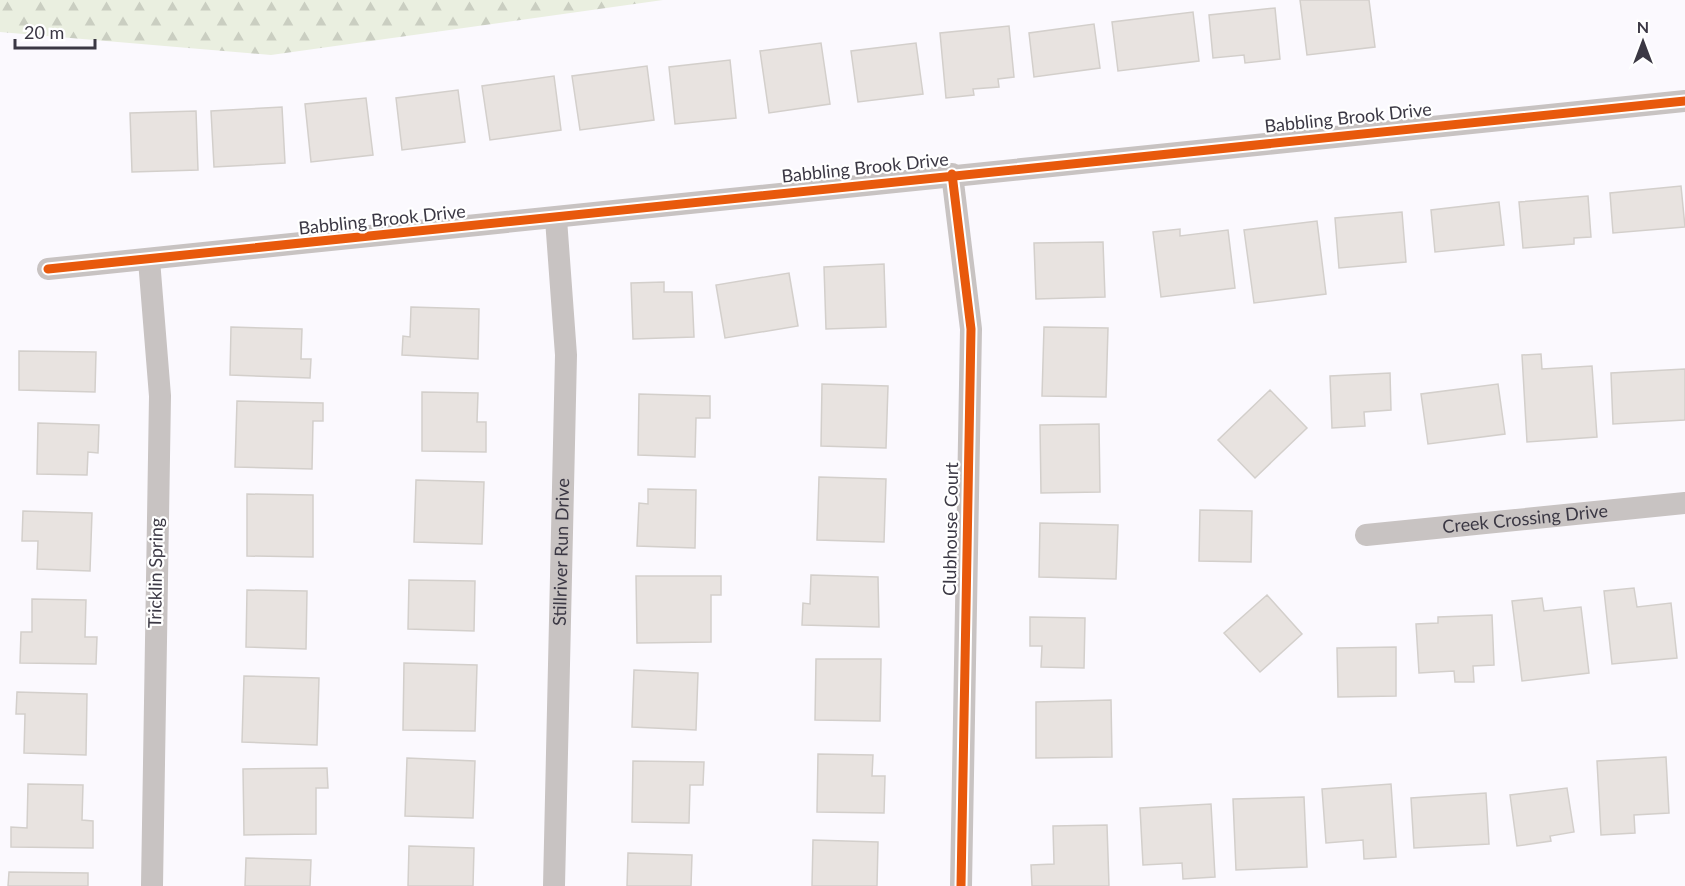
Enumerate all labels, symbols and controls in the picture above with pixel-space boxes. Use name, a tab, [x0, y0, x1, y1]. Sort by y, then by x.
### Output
scale bar	[15, 12, 94, 50]
north arrow	[1613, 12, 1673, 72]
text: N	[1637, 17, 1649, 36]
text: 20 m	[24, 21, 64, 43]
street label: Babbling Brook Drive	[1263, 97, 1433, 137]
street label: Babbling Brook Drive	[780, 147, 950, 187]
street label: Babbling Brook Drive	[297, 199, 467, 239]
street label: Clubhouse Court	[938, 461, 962, 596]
street label: Stillriver Run Drive	[548, 478, 573, 626]
street label: Creek Crossing Drive	[1441, 499, 1609, 537]
street label: Tricklin Spring	[143, 518, 167, 628]

